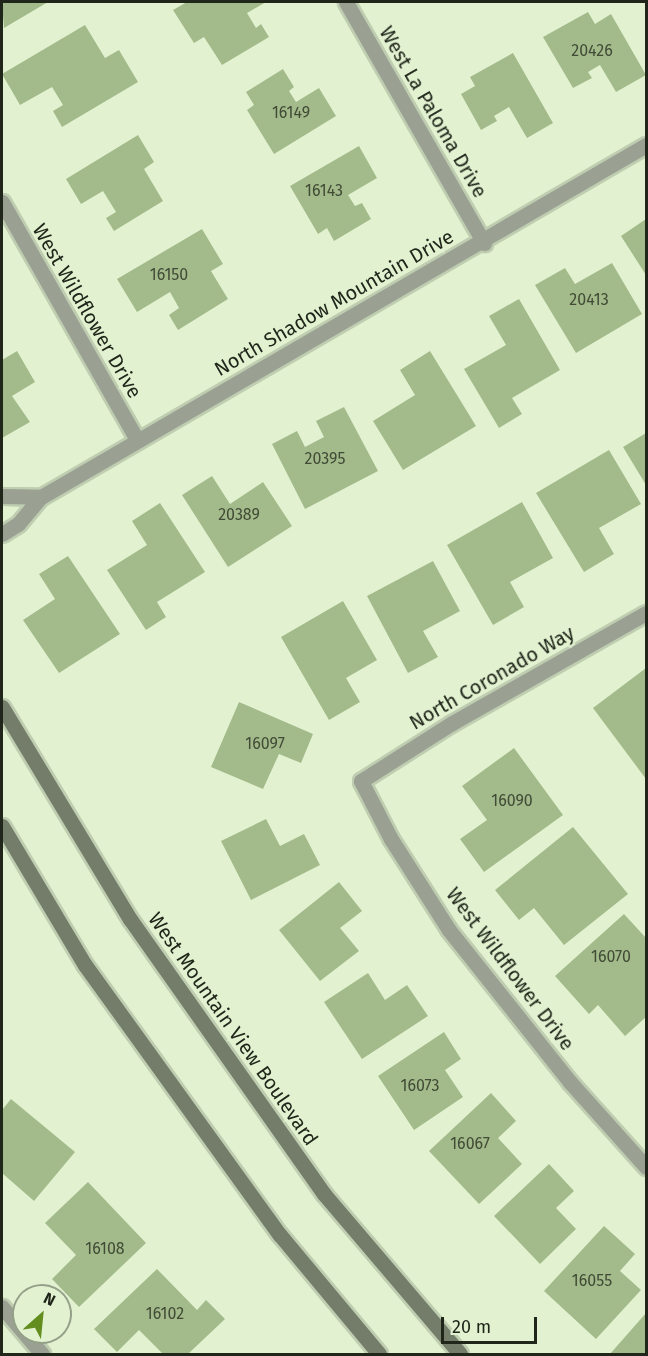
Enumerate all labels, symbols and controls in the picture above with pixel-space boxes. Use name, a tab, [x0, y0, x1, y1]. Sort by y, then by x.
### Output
street label: West La Paloma Drive	[374, 22, 492, 202]
house number: 20426	[571, 41, 613, 61]
house number: 16149	[272, 103, 310, 123]
house number: 16143	[305, 181, 343, 201]
street label: West Wildflower Drive	[27, 219, 147, 403]
street label: North Shadow Mountain Drive	[210, 225, 458, 381]
house number: 16150	[150, 265, 188, 285]
house number: 20413	[569, 290, 609, 310]
house number: 20395	[305, 449, 345, 469]
house number: 20389	[218, 505, 260, 525]
street label: North Coronado Way	[405, 621, 579, 735]
house number: 16097	[245, 734, 285, 754]
house number: 16090	[491, 791, 533, 811]
street label: West Wildflower Drive	[441, 883, 579, 1055]
street label: West Mountain View Boulevard	[143, 908, 323, 1150]
house number: 16070	[591, 947, 631, 967]
house number: 16073	[401, 1076, 439, 1096]
house number: 16067	[450, 1134, 490, 1154]
house number: 16108	[85, 1239, 125, 1259]
house number: 16055	[572, 1271, 612, 1291]
north arrow	[12, 1284, 72, 1344]
text: N	[40, 1288, 59, 1310]
house number: 16102	[146, 1304, 184, 1324]
scale bar	[444, 1305, 540, 1343]
text: 20 m	[452, 1316, 491, 1338]

